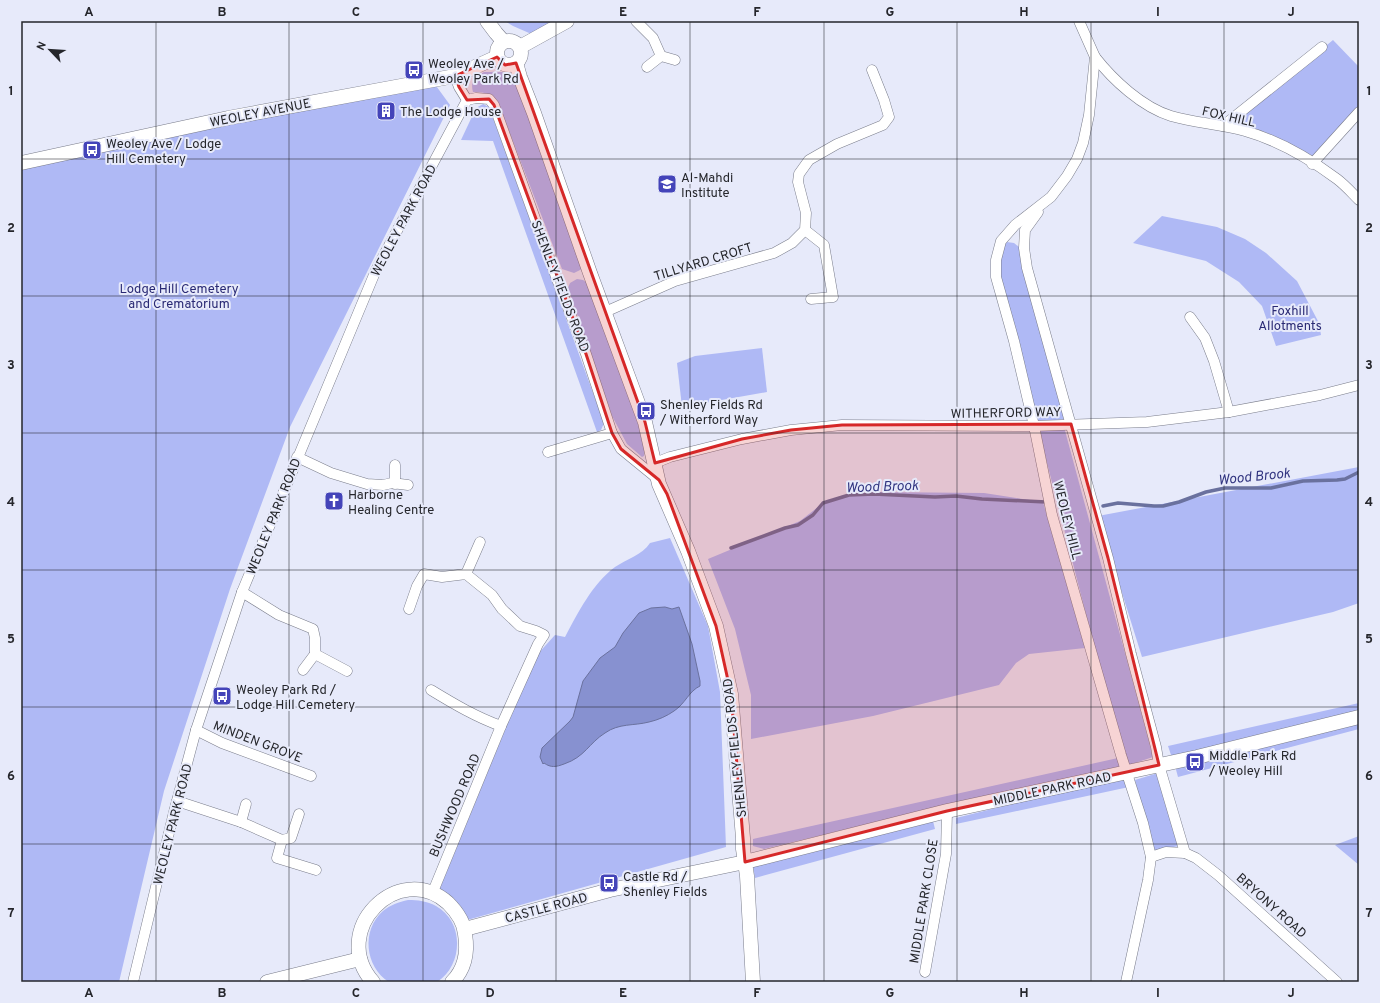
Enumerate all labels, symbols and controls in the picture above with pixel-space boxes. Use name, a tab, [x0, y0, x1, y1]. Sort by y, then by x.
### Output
text: A	[84, 5, 94, 21]
text: B	[218, 5, 227, 21]
text: C	[352, 5, 360, 21]
text: D	[485, 5, 495, 21]
text: E	[619, 5, 627, 21]
text: F	[753, 5, 761, 21]
text: G	[886, 5, 895, 21]
text: H	[1019, 5, 1029, 21]
text: I	[1156, 5, 1160, 21]
text: J	[1287, 5, 1295, 21]
north arrow	[30, 30, 70, 70]
text: N	[34, 40, 50, 53]
place label: Weoley Ave / Weoley Park Rd	[428, 57, 519, 88]
bus stop icon: Weoley Ave / Weoley Park Rd	[403, 59, 425, 81]
text: 1	[8, 84, 14, 100]
text: 1	[1366, 84, 1372, 100]
street label: WEOLEY AVENUE	[209, 96, 312, 132]
building icon: The Lodge House	[375, 100, 397, 122]
street label: FOX HILL	[1200, 104, 1257, 132]
place label: The Lodge House	[400, 105, 501, 121]
place label: Weoley Ave / Lodge Hill Cemetery	[106, 137, 221, 168]
bus stop icon: Weoley Ave / Lodge Hill Cemetery	[81, 139, 103, 161]
street label: WEOLEY PARK ROAD	[369, 162, 441, 280]
place label: Al-Mahdi Institute	[681, 171, 733, 202]
school or university icon: Al-Mahdi Institute	[656, 173, 678, 195]
street label: SHENLEY FIELDS ROAD	[527, 218, 592, 355]
text: 2	[7, 221, 15, 237]
text: 2	[1365, 221, 1373, 237]
street label: TILLYARD CROFT	[652, 240, 755, 286]
park label: Lodge Hill Cemetery and Crematorium	[119, 282, 239, 313]
park label: Foxhill Allotments	[1258, 304, 1322, 335]
text: 3	[7, 358, 15, 374]
text: 3	[1365, 358, 1373, 374]
place label: Shenley Fields Rd / Witherford Way	[659, 398, 763, 429]
bus stop icon: Shenley Fields Rd / Witherford Way	[635, 400, 657, 422]
street label: WITHERFORD WAY	[951, 405, 1062, 423]
street label: WEOLEY PARK ROAD	[244, 456, 306, 577]
water label: Wood Brook	[1217, 465, 1292, 490]
water label: Wood Brook	[846, 478, 920, 497]
street label: WEOLEY HILL	[1049, 479, 1084, 562]
place label: Harborne Healing Centre	[348, 488, 434, 519]
church icon: Harborne Healing Centre	[323, 490, 345, 512]
text: 4	[7, 495, 15, 511]
text: 4	[1365, 495, 1373, 511]
text: 5	[7, 632, 15, 648]
text: 5	[1365, 632, 1373, 648]
street label: SHENLEY FIELDS ROAD	[721, 677, 751, 818]
place label: Weoley Park Rd / Lodge Hill Cemetery	[236, 683, 355, 714]
bus stop icon: Weoley Park Rd / Lodge Hill Cemetery	[211, 685, 233, 707]
street label: MINDEN GROVE	[210, 718, 304, 767]
place label: Middle Park Rd / Weoley Hill	[1208, 749, 1296, 780]
bus stop icon: Middle Park Rd / Weoley Hill	[1184, 751, 1206, 773]
street label: BUSHWOOD ROAD	[427, 752, 485, 860]
street label: WEOLEY PARK ROAD	[151, 762, 197, 887]
text: 6	[7, 769, 15, 785]
text: 6	[1365, 769, 1373, 785]
street label: MIDDLE PARK ROAD	[992, 770, 1113, 810]
street label: MIDDLE PARK CLOSE	[907, 838, 943, 965]
place label: Castle Rd / Shenley Fields	[623, 870, 707, 901]
street label: BRYONY ROAD	[1232, 871, 1309, 942]
bus stop icon: Castle Rd / Shenley Fields	[598, 872, 620, 894]
street label: CASTLE ROAD	[503, 890, 590, 928]
text: 7	[8, 906, 15, 922]
text: 7	[1366, 906, 1373, 922]
text: A	[84, 986, 94, 1002]
text: B	[218, 986, 227, 1002]
text: C	[352, 986, 360, 1002]
text: D	[485, 986, 495, 1002]
text: E	[619, 986, 627, 1002]
text: F	[753, 986, 761, 1002]
text: G	[886, 986, 895, 1002]
text: H	[1019, 986, 1029, 1002]
text: I	[1156, 986, 1160, 1002]
text: J	[1287, 986, 1295, 1002]

